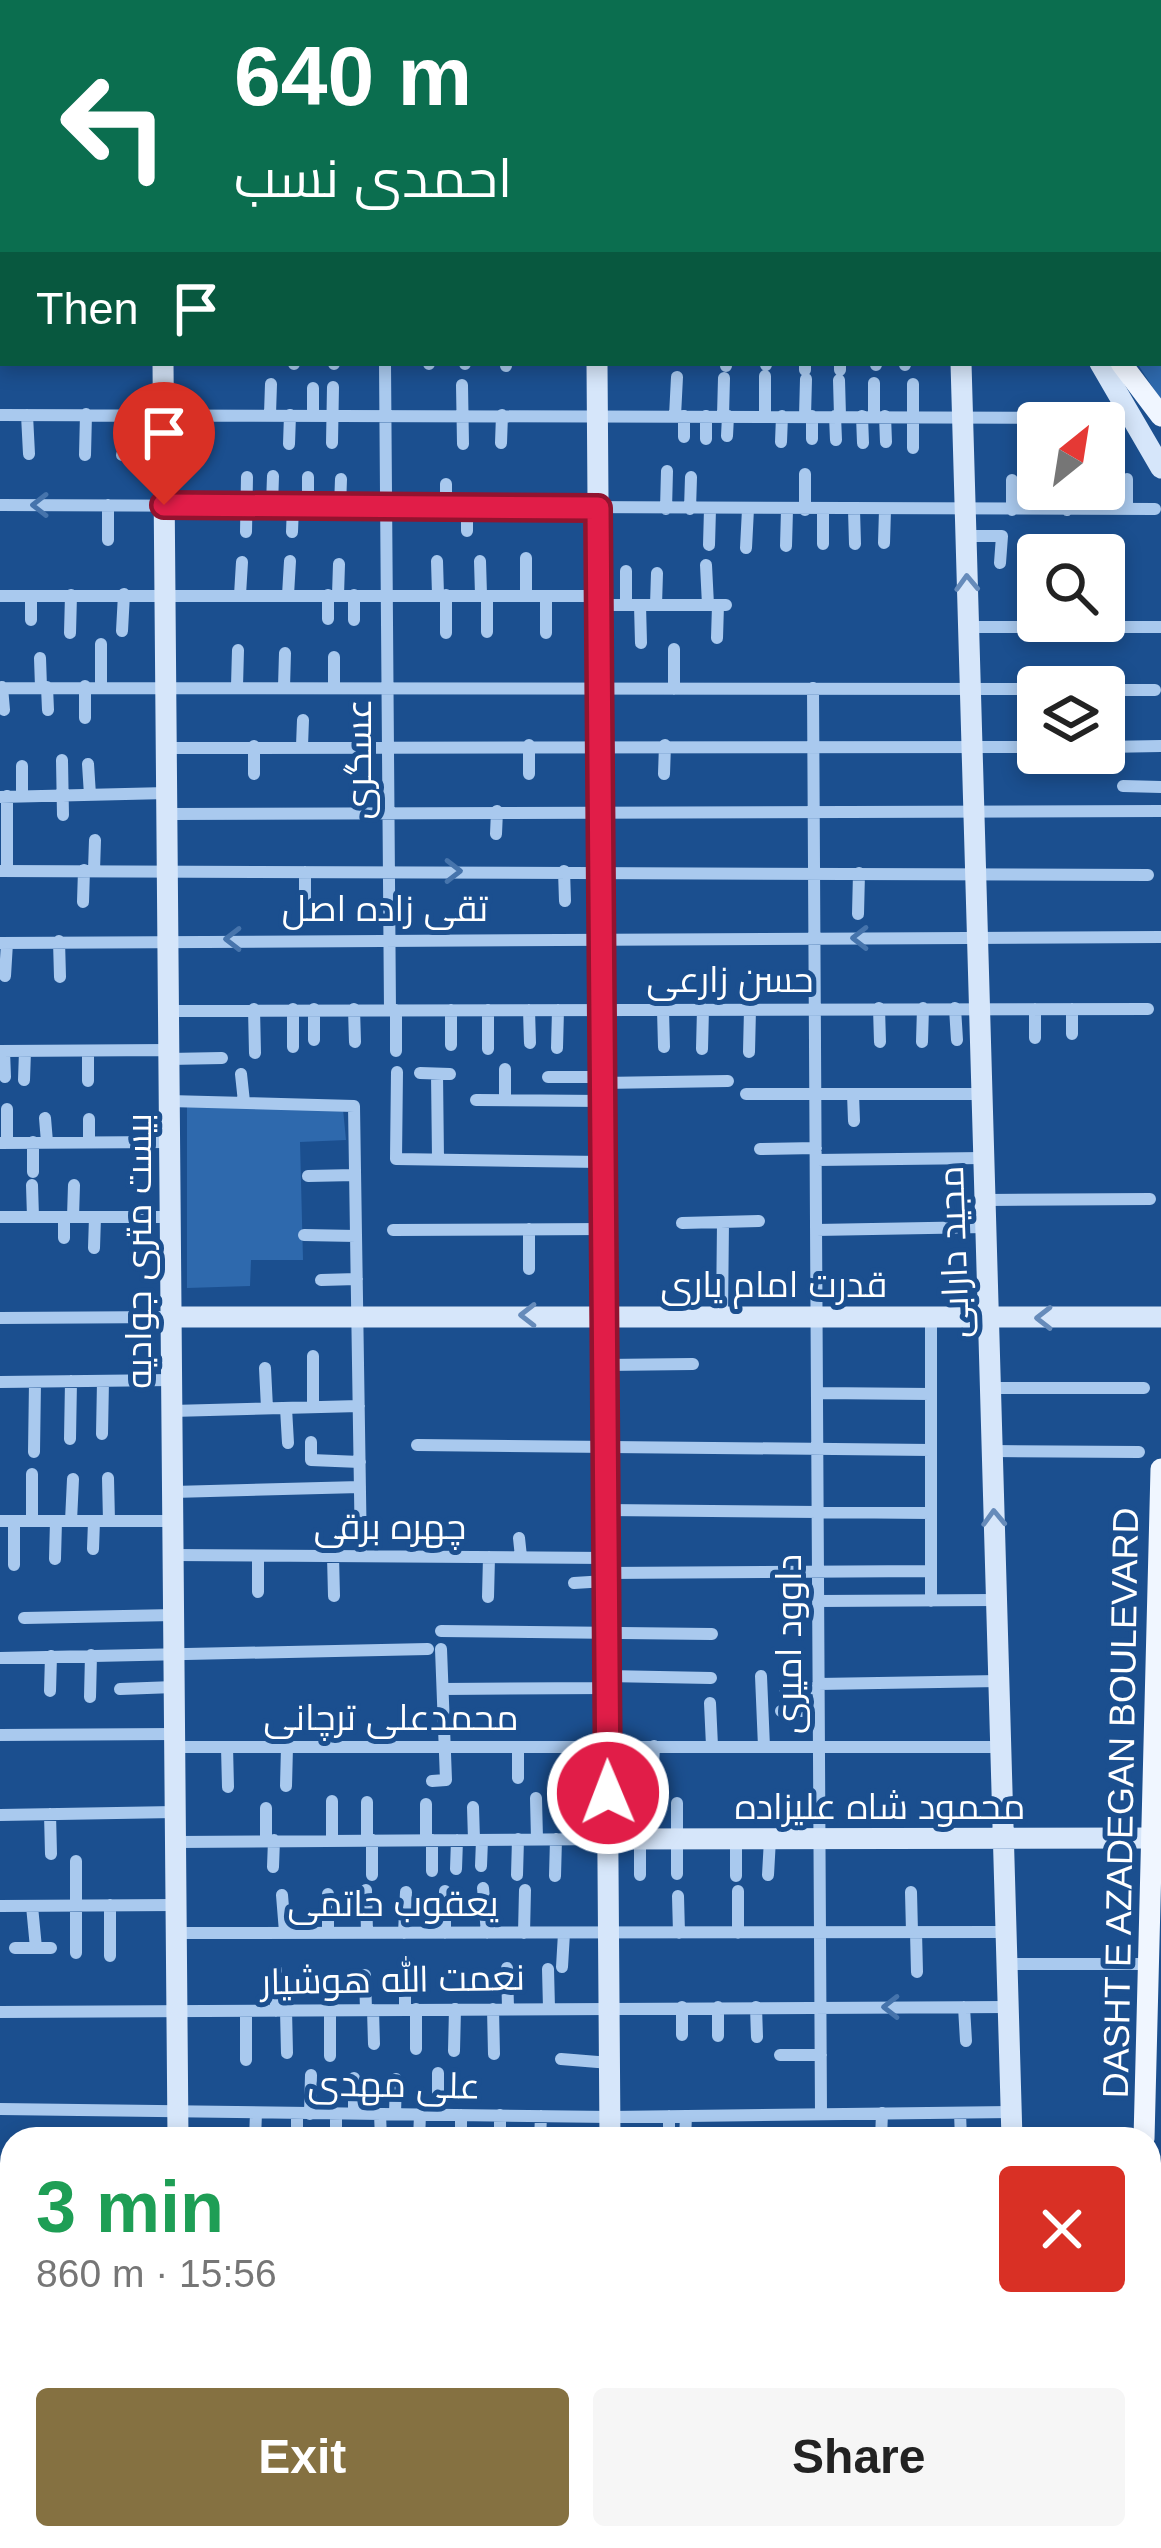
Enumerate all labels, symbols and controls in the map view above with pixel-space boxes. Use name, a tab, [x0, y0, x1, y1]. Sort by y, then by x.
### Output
text: 640 m	[234, 29, 472, 123]
icon: left	[36, 48, 192, 204]
text: احمدی نسب	[234, 148, 512, 208]
icon: arrive	[163, 276, 229, 342]
text: Then	[36, 283, 139, 334]
pin	[113, 382, 215, 505]
icon: arrive	[131, 400, 197, 466]
north arrow	[1017, 402, 1125, 510]
map controls	[1017, 402, 1125, 774]
one-way arrow	[30, 492, 48, 518]
button: search	[1017, 534, 1125, 642]
one-way arrow	[954, 573, 980, 592]
button: layers	[1017, 666, 1125, 774]
street label: عسگری	[338, 699, 380, 819]
one-way arrow	[445, 858, 463, 884]
street label: تقی زاده اصل	[282, 888, 489, 930]
one-way arrow	[850, 925, 868, 951]
one-way arrow	[223, 926, 241, 952]
street label: حسن زارعی	[646, 959, 814, 1001]
street label: بیست متری جوادیه	[118, 1113, 160, 1389]
street label: مجید دارابی	[930, 1165, 978, 1339]
street label: قدرت امام یاری	[661, 1264, 887, 1309]
one-way arrow	[518, 1302, 536, 1328]
one-way arrow	[1034, 1305, 1052, 1331]
street label: چهره برقی	[314, 1506, 466, 1550]
street label: DASHT E AZADEGAN BOULEVARD	[1095, 1507, 1146, 2099]
one-way arrow	[981, 1508, 1007, 1527]
street label: داوود امیری	[768, 1554, 810, 1734]
street label: محمدعلی ترچانی	[263, 1697, 519, 1741]
position arrow	[545, 1730, 671, 1856]
street label: محمود شاه علیزاده	[735, 1786, 1025, 1827]
street label: یعقوب حاتمی	[287, 1883, 499, 1925]
street label: نعمت الله هوشیار	[259, 1954, 525, 2002]
one-way arrow	[881, 1994, 899, 2020]
street label: علی مهدی	[307, 2062, 481, 2108]
button: close	[999, 2166, 1125, 2292]
text: 3 min	[36, 2167, 224, 2247]
text: 860 m · 15:56	[36, 2252, 277, 2295]
button: Exit	[36, 2388, 569, 2526]
button: Share	[593, 2388, 1125, 2526]

